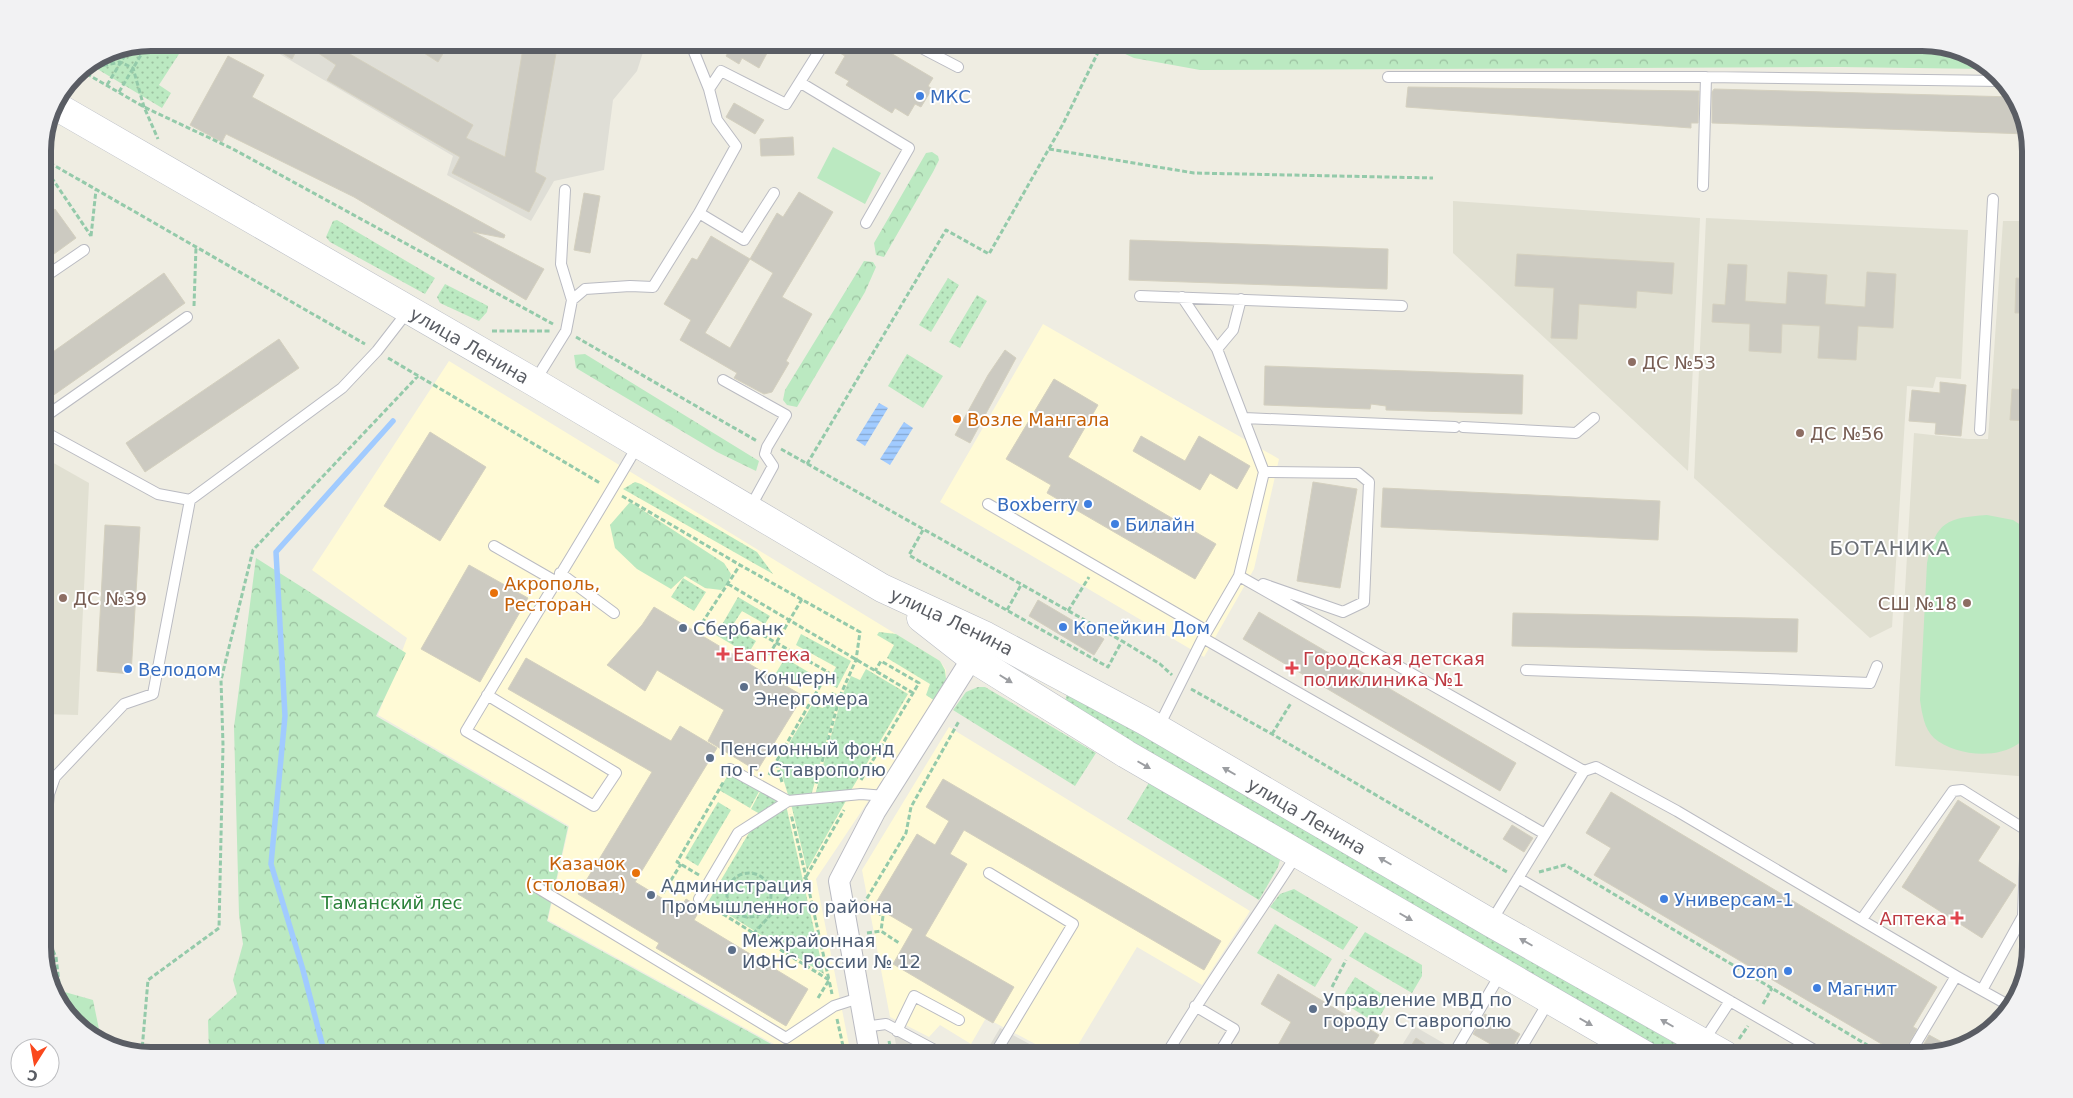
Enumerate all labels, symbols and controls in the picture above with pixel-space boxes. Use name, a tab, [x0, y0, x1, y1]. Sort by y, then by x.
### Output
place label: МКС	[930, 86, 971, 107]
marker: МКС	[914, 90, 926, 102]
street label: улица Ленина	[407, 302, 533, 387]
place label: ДС №53	[1642, 352, 1716, 373]
marker: ДС №53	[1626, 356, 1638, 368]
place label: Возле Мангала	[967, 409, 1110, 430]
marker: Возле Мангала	[951, 413, 963, 425]
place label: ДС №56	[1810, 423, 1884, 444]
marker: ДС №56	[1794, 427, 1806, 439]
place label: Boxberry	[997, 494, 1078, 515]
marker: Boxberry	[1082, 498, 1094, 510]
place label: Билайн	[1125, 514, 1195, 535]
marker: Билайн	[1109, 518, 1121, 530]
district label: БОТАНИКА	[1829, 536, 1951, 560]
place label: Акрополь, Ресторан	[504, 573, 600, 615]
street label: улица Ленина	[887, 583, 1017, 659]
marker: Акрополь, Ресторан	[488, 587, 500, 599]
place label: ДС №39	[73, 588, 147, 609]
marker: ДС №39	[57, 592, 69, 604]
place label: СШ №18	[1878, 593, 1957, 614]
marker: СШ №18	[1961, 597, 1973, 609]
place label: Копейкин Дом	[1073, 617, 1210, 638]
place label: Сбербанк	[693, 618, 784, 639]
marker: Копейкин Дом	[1057, 621, 1069, 633]
marker: Сбербанк	[677, 622, 689, 634]
place label: Еаптека	[733, 644, 811, 665]
marker: Еаптека	[717, 648, 729, 660]
place label: Городская детская поликлиника №1	[1303, 648, 1485, 690]
place label: Велодом	[138, 659, 221, 680]
marker: Городская детская поликлиника №1	[1285, 661, 1299, 675]
marker: Велодом	[122, 663, 134, 675]
place label: Концерн Энергомера	[754, 667, 868, 709]
one-way arrow	[1000, 674, 1013, 684]
marker: Концерн Энергомера	[738, 681, 750, 693]
place label: Пенсионный фонд по г. Ставрополю	[720, 738, 895, 780]
marker: Пенсионный фонд по г. Ставрополю	[704, 752, 716, 764]
one-way arrow	[1137, 761, 1152, 769]
one-way arrow	[1223, 766, 1236, 775]
street label: улица Ленина	[1244, 773, 1370, 858]
place label: Казачок (столовая)	[526, 853, 626, 895]
one-way arrow	[1378, 857, 1392, 866]
marker: Казачок (столовая)	[630, 867, 642, 879]
place label: Администрация Промышленного района	[661, 875, 893, 917]
marker: Администрация Промышленного района	[645, 889, 657, 901]
place label: Универсам-1	[1674, 889, 1794, 910]
park label: Таманский лес	[321, 892, 462, 913]
marker: Универсам-1	[1658, 893, 1670, 905]
place label: Аптека	[1879, 908, 1947, 929]
one-way arrow	[1399, 912, 1413, 921]
marker: Аптека	[1951, 912, 1963, 924]
place label: Межрайонная ИФНС России № 12	[742, 930, 921, 972]
one-way arrow	[1519, 938, 1532, 947]
marker: Межрайонная ИФНС России № 12	[726, 944, 738, 956]
place label: Ozon	[1732, 961, 1778, 982]
marker: Ozon	[1782, 965, 1794, 977]
place label: Магнит	[1827, 978, 1897, 999]
marker: Магнит	[1811, 982, 1823, 994]
place label: Управление МВД по городу Ставрополю	[1323, 989, 1512, 1031]
marker: Управление МВД по городу Ставрополю	[1307, 1003, 1319, 1015]
one-way arrow	[1579, 1017, 1593, 1026]
one-way arrow	[1660, 1018, 1674, 1027]
north arrow	[10, 1038, 60, 1088]
text: С	[26, 1067, 39, 1085]

